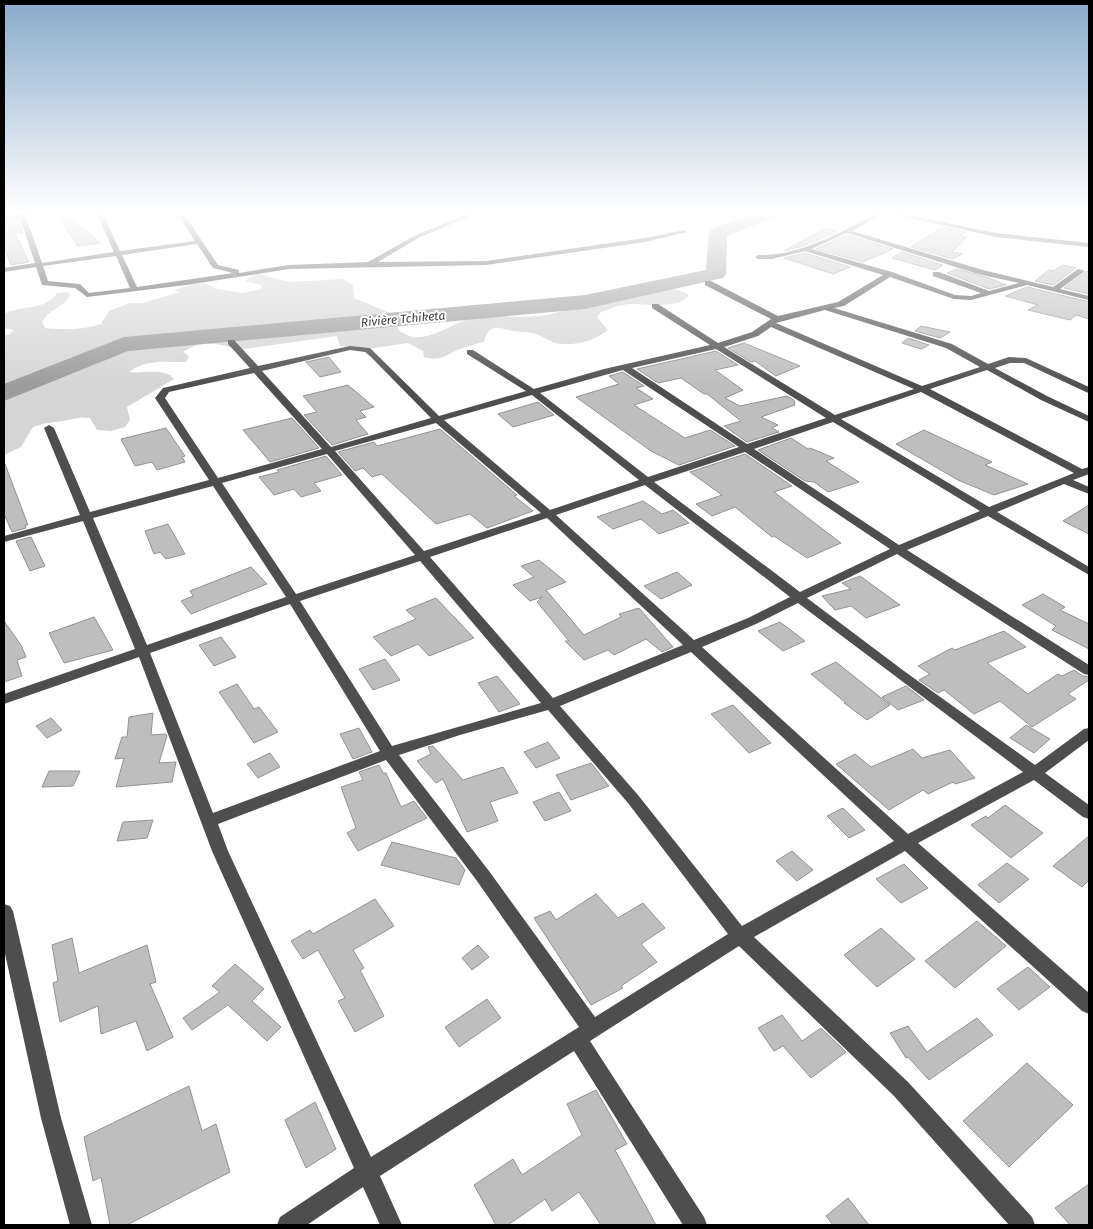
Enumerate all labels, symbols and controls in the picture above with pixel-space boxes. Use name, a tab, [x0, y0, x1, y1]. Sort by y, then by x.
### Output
water label: Rivière Tchiketa	[360, 308, 446, 330]

